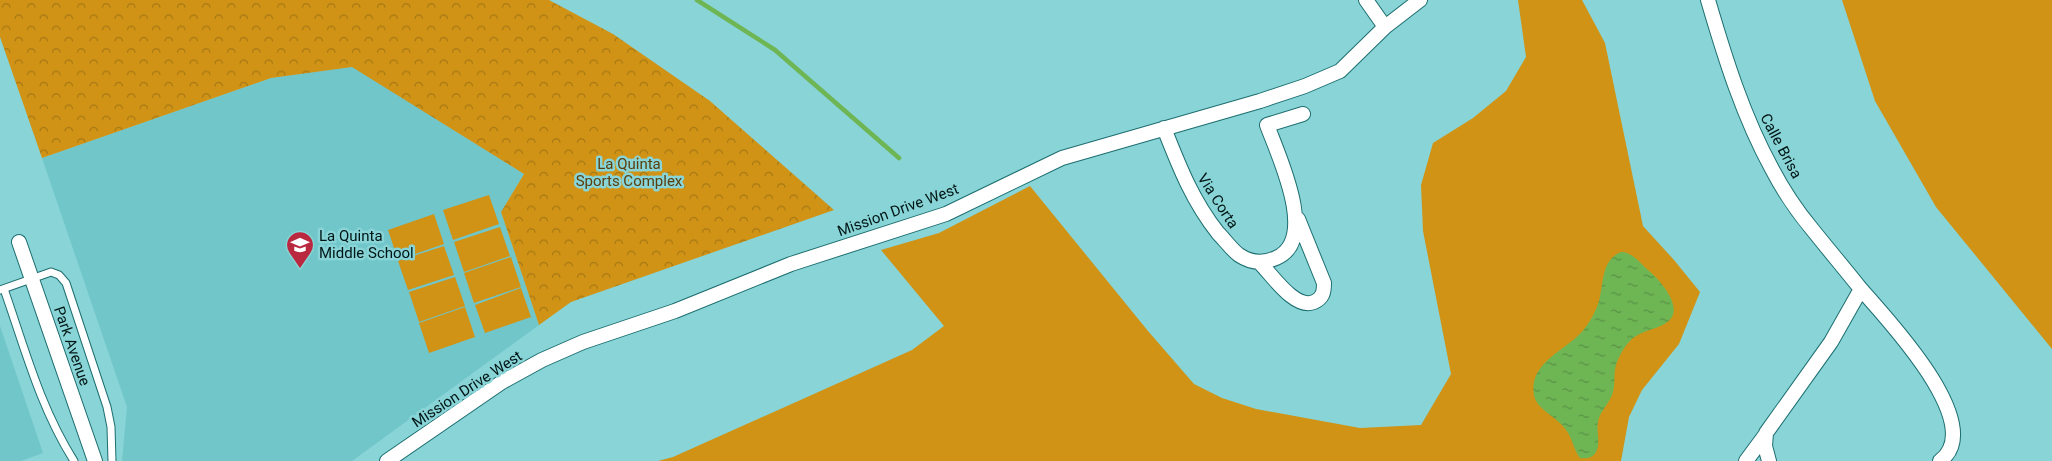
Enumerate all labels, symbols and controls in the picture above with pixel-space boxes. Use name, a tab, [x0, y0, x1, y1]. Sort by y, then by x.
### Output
street label: Calle Brisa	[1756, 110, 1806, 182]
park label: La Quinta Sports Complex	[576, 155, 683, 190]
street label: Via Corta	[1194, 170, 1242, 232]
street label: Mission Drive West	[835, 180, 961, 240]
place label: La Quinta Middle School	[319, 227, 414, 262]
school or university icon: La Quinta Middle School	[285, 230, 315, 269]
street label: Park Avenue	[50, 304, 94, 388]
street label: Mission Drive West	[409, 347, 525, 431]

